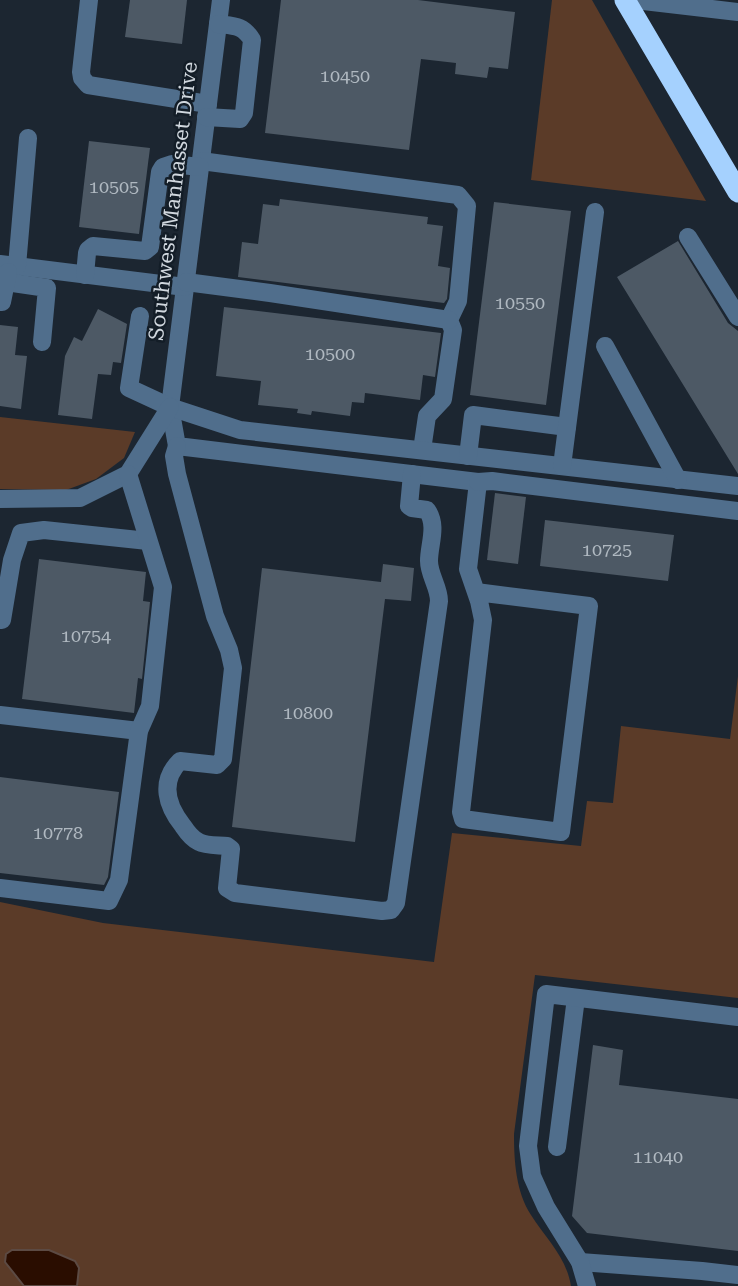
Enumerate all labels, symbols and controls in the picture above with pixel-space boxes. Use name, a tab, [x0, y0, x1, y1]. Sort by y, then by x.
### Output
street label: Southwest Manhasset Drive	[144, 60, 202, 342]
house number: 10450	[320, 65, 370, 86]
house number: 10505	[89, 176, 139, 197]
house number: 10550	[495, 292, 545, 313]
house number: 10500	[305, 343, 355, 364]
house number: 10725	[582, 539, 632, 560]
house number: 10754	[61, 625, 111, 646]
house number: 10800	[283, 702, 333, 723]
house number: 10778	[33, 822, 83, 843]
house number: 11040	[633, 1146, 683, 1167]

